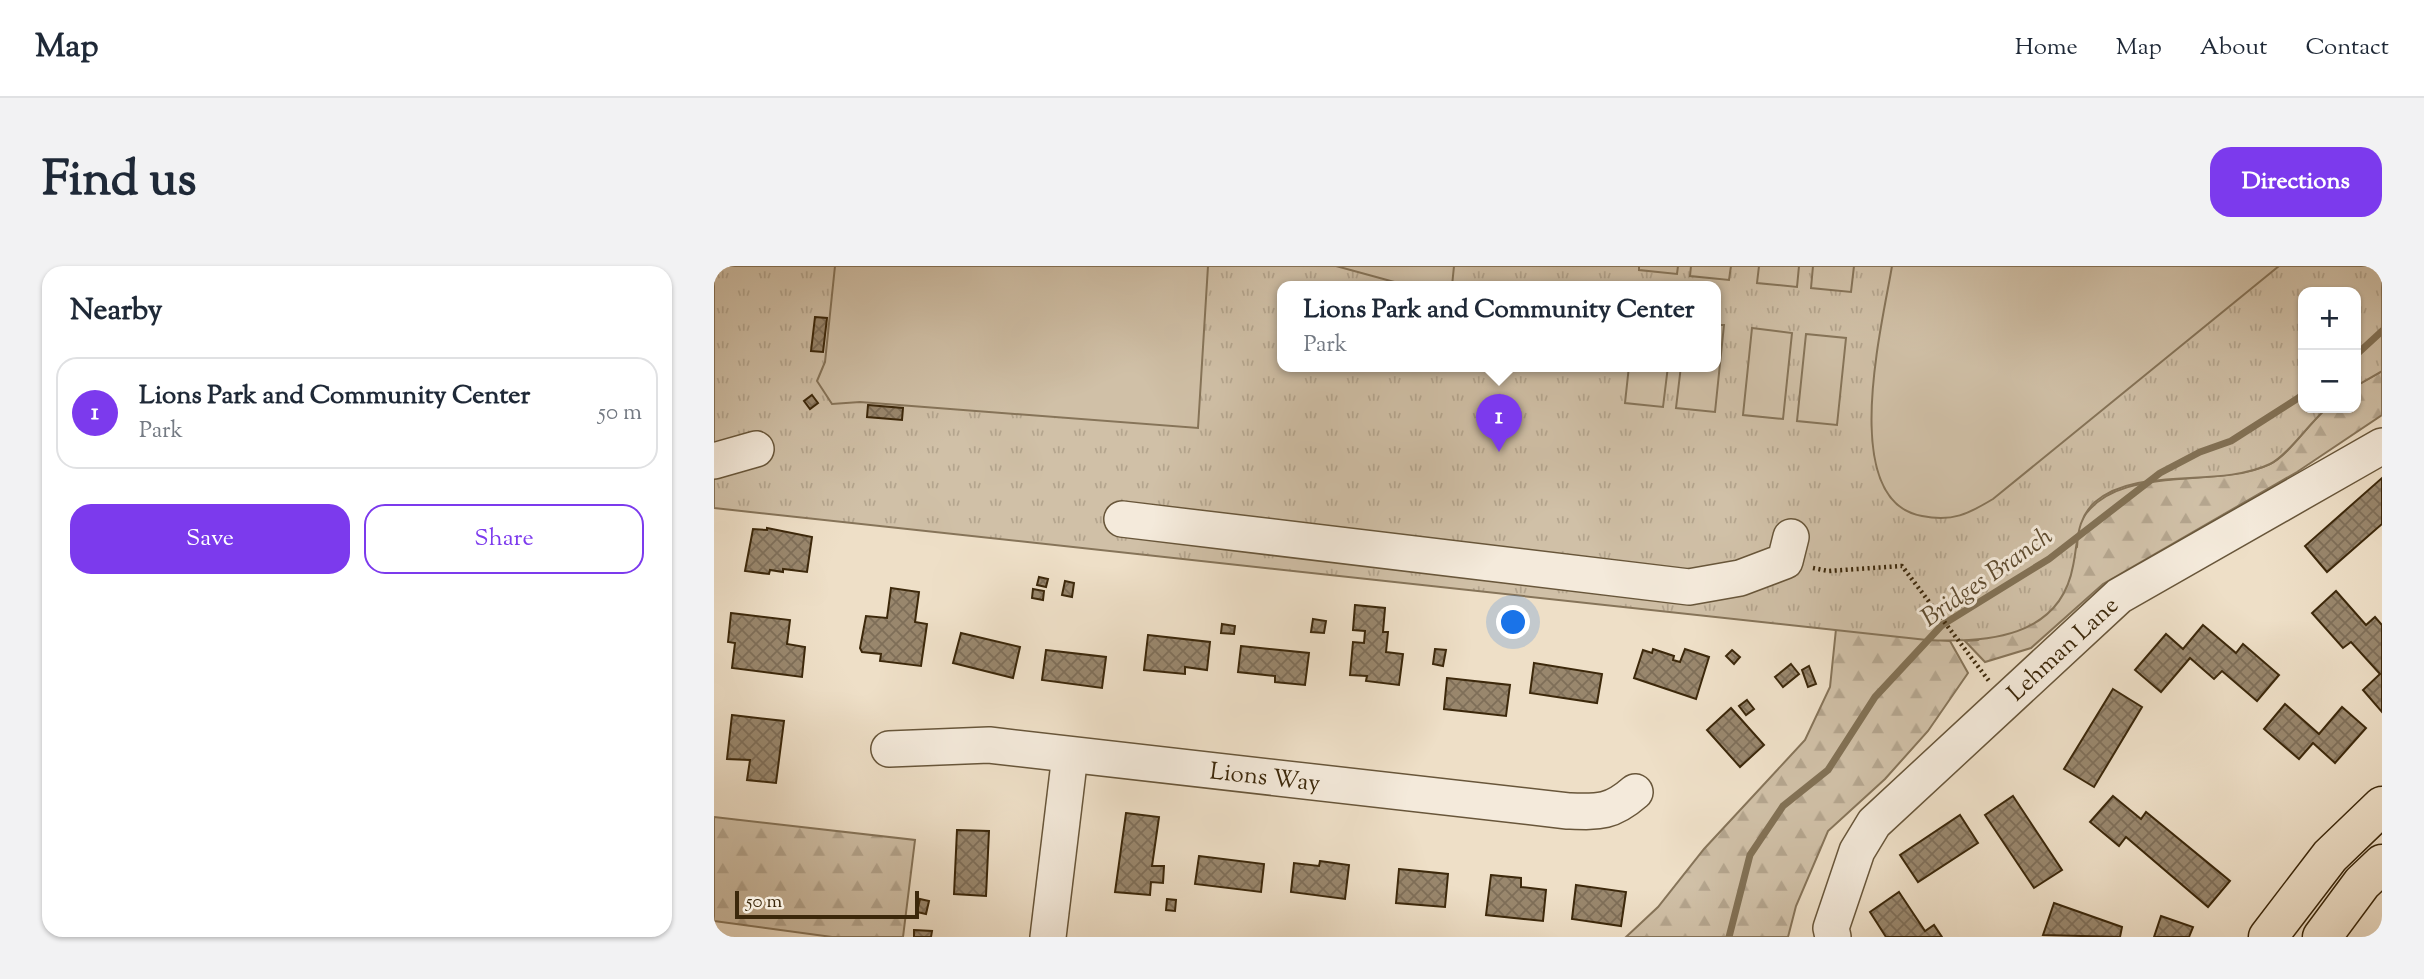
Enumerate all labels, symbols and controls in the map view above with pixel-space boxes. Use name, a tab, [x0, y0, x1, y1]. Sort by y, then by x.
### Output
text: Map	[35, 24, 99, 72]
text: Home	[2015, 31, 2078, 65]
text: Map	[2116, 31, 2162, 65]
text: About	[2200, 31, 2267, 65]
text: Contact	[2305, 31, 2389, 65]
text: Find us	[42, 147, 196, 217]
button: Directions	[2210, 147, 2382, 217]
popup	[1277, 281, 1721, 372]
map controls	[2298, 287, 2361, 413]
button: +	[2298, 287, 2361, 350]
text: Nearby	[70, 290, 162, 333]
text: Lions Park and Community Center	[1303, 292, 1695, 329]
text: Park	[1303, 329, 1347, 362]
button: −	[2298, 350, 2361, 413]
text: Lions Park and Community Center	[139, 378, 530, 415]
pin: 1	[1476, 394, 1522, 452]
text: 1	[91, 397, 99, 430]
text: 50 m	[598, 397, 642, 430]
text: Park	[139, 415, 183, 448]
button: Save	[70, 504, 350, 574]
button: Share	[364, 504, 644, 574]
water label: Bridges Branch	[1914, 519, 2061, 637]
street label: Lehman Lane	[2001, 590, 2127, 710]
your location	[1496, 605, 1530, 639]
street label: Lions Way	[1208, 755, 1322, 802]
scale bar	[735, 888, 919, 920]
text: 50 m	[746, 889, 782, 916]

